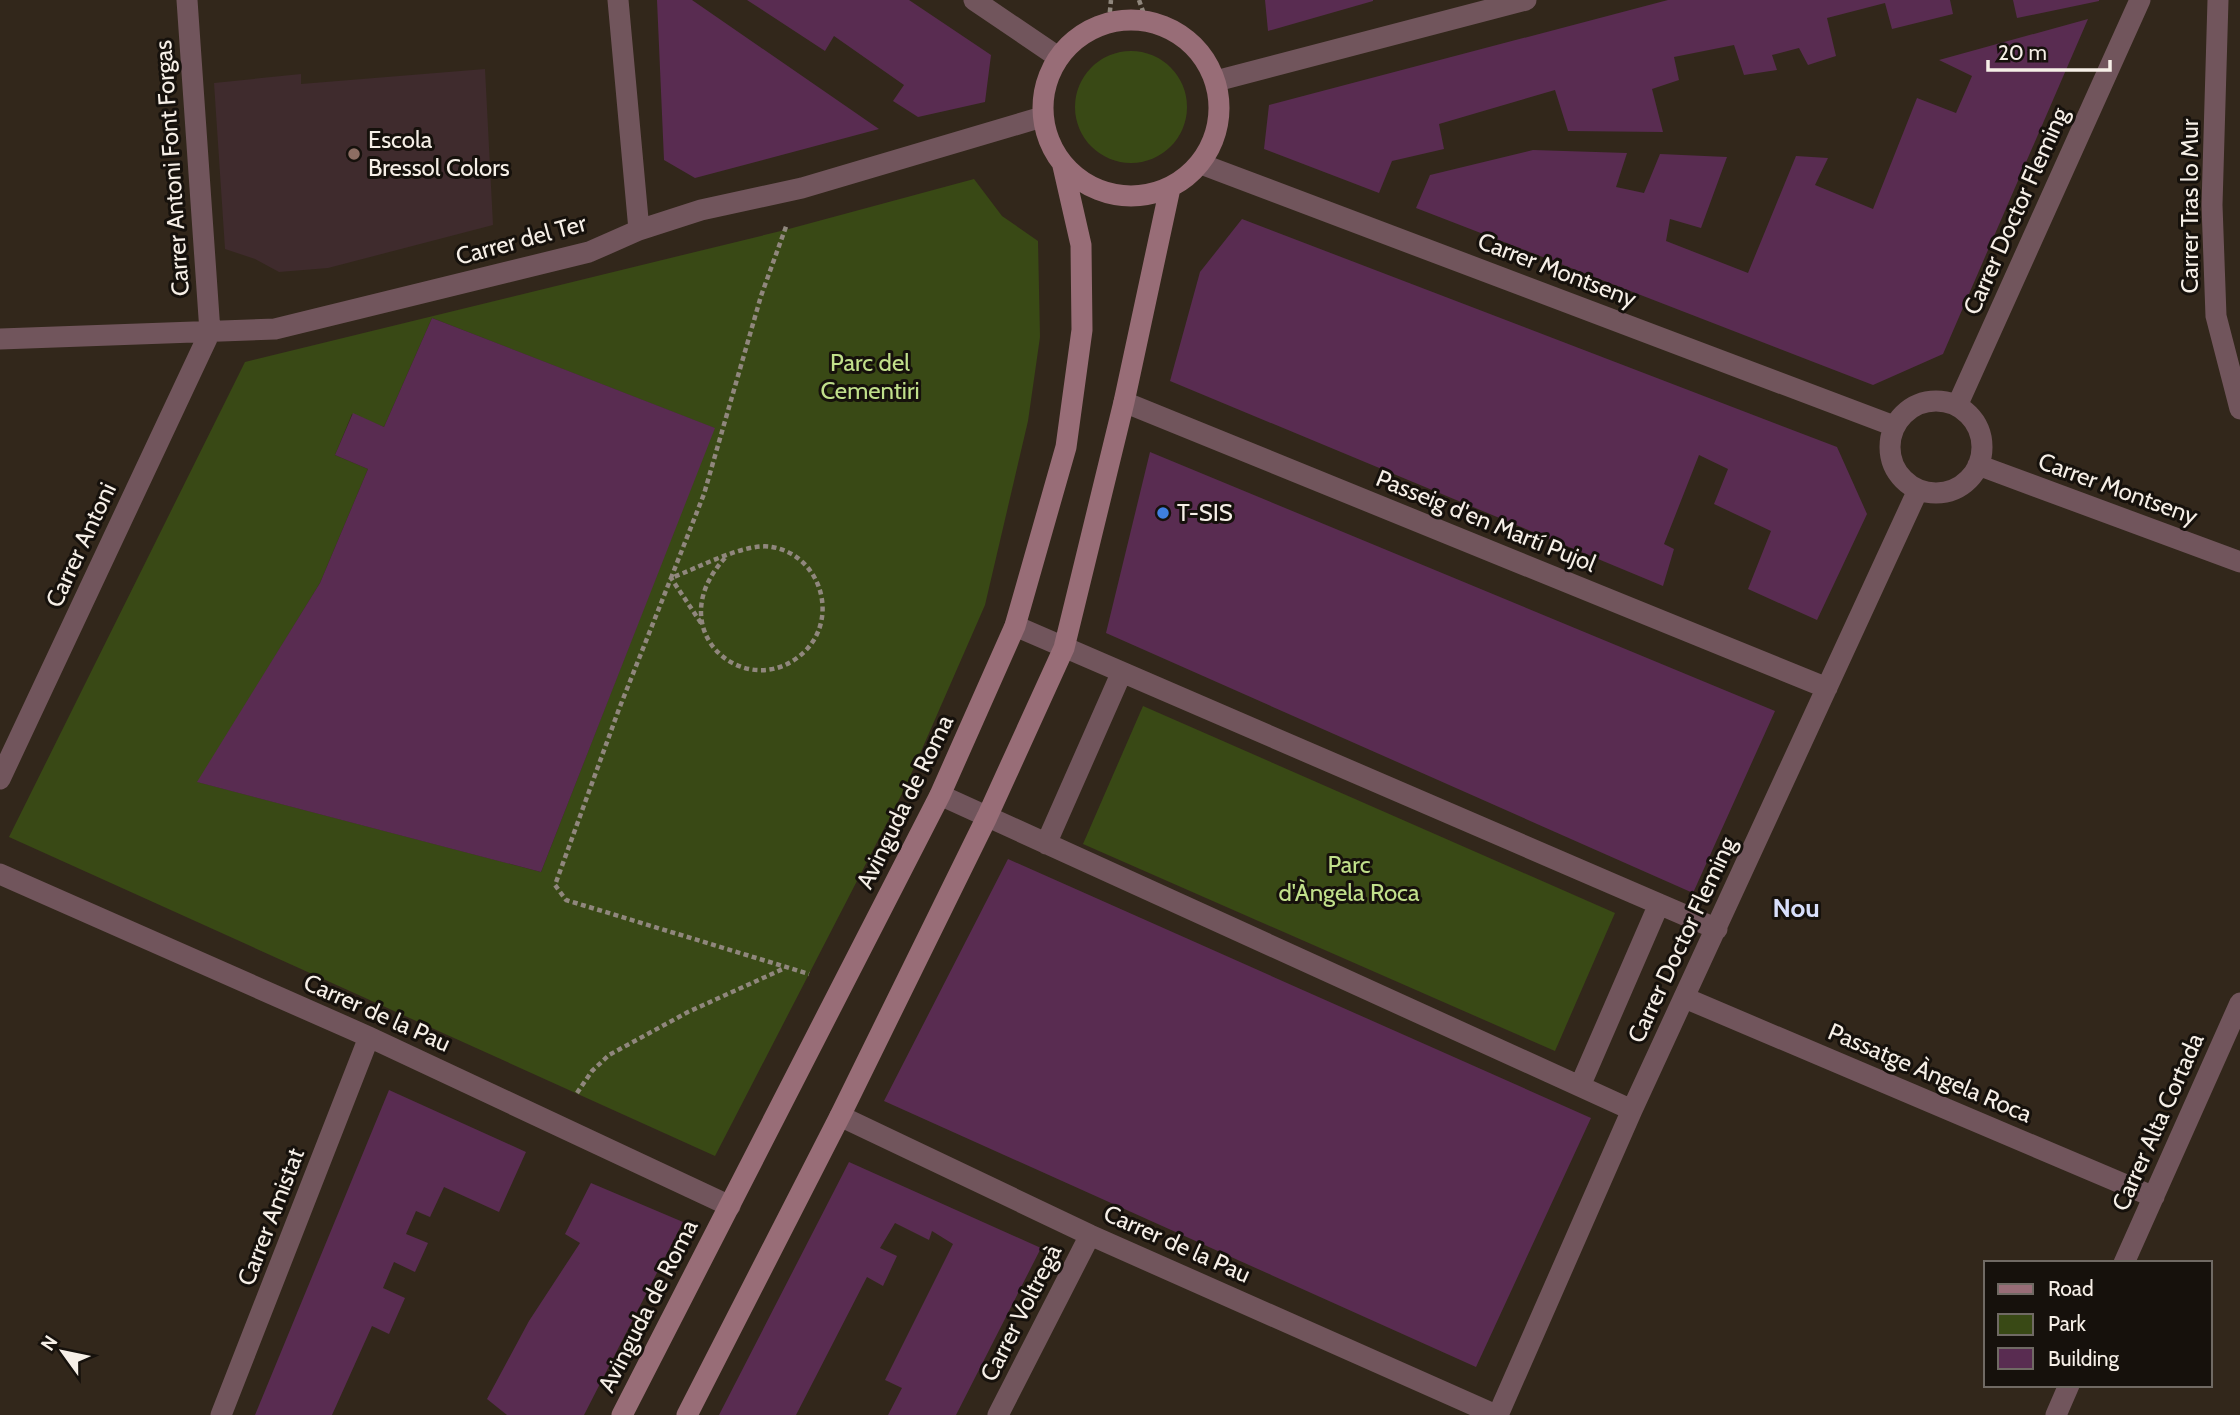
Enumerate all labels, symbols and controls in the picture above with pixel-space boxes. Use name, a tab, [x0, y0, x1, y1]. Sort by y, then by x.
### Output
scale bar	[1988, 28, 2110, 72]
street label: Carrer Antoni Font Forgas	[148, 39, 195, 297]
text: 20 m	[1998, 40, 2047, 65]
street label: Carrer Doctor Fleming	[1957, 102, 2075, 319]
street label: Carrer Tras lo Mur	[2175, 118, 2204, 293]
place label: Escola Bressol Colors	[368, 125, 510, 182]
marker: Escola Bressol Colors	[346, 146, 362, 162]
street label: Carrer del Ter	[452, 208, 590, 271]
street label: Carrer Montseny	[1474, 226, 1641, 313]
park label: Parc del Cementiri	[820, 348, 920, 405]
street label: Carrer Montseny	[2034, 446, 2202, 531]
street label: Passeig d'en Martí Pujol	[1372, 463, 1601, 578]
street label: Carrer Antoni	[39, 478, 122, 612]
place label: T-SIS	[1177, 498, 1233, 527]
marker: T-SIS	[1155, 505, 1171, 521]
street label: Avinguda de Roma	[850, 710, 959, 893]
street label: Carrer Doctor Fleming	[1621, 831, 1742, 1047]
park label: Parc d'Àngela Roca	[1278, 850, 1420, 907]
district label: Nou	[1772, 892, 1820, 924]
street label: Carrer de la Pau	[299, 967, 455, 1058]
street label: Passatge Àngela Roca	[1824, 1017, 2037, 1129]
street label: Carrer Alta Cortada	[2105, 1028, 2210, 1215]
street label: Carrer Amistat	[231, 1144, 310, 1290]
street label: Carrer de la Pau	[1099, 1198, 1255, 1289]
street label: Avinguda de Roma	[592, 1214, 704, 1397]
street label: Carrer Voltregà	[974, 1239, 1068, 1386]
legend	[1984, 1261, 2212, 1387]
text: Road	[2048, 1276, 2094, 1301]
text: Park	[2048, 1311, 2086, 1336]
north arrow	[28, 1317, 98, 1387]
text: N	[36, 1331, 62, 1355]
text: Building	[2048, 1346, 2120, 1371]

